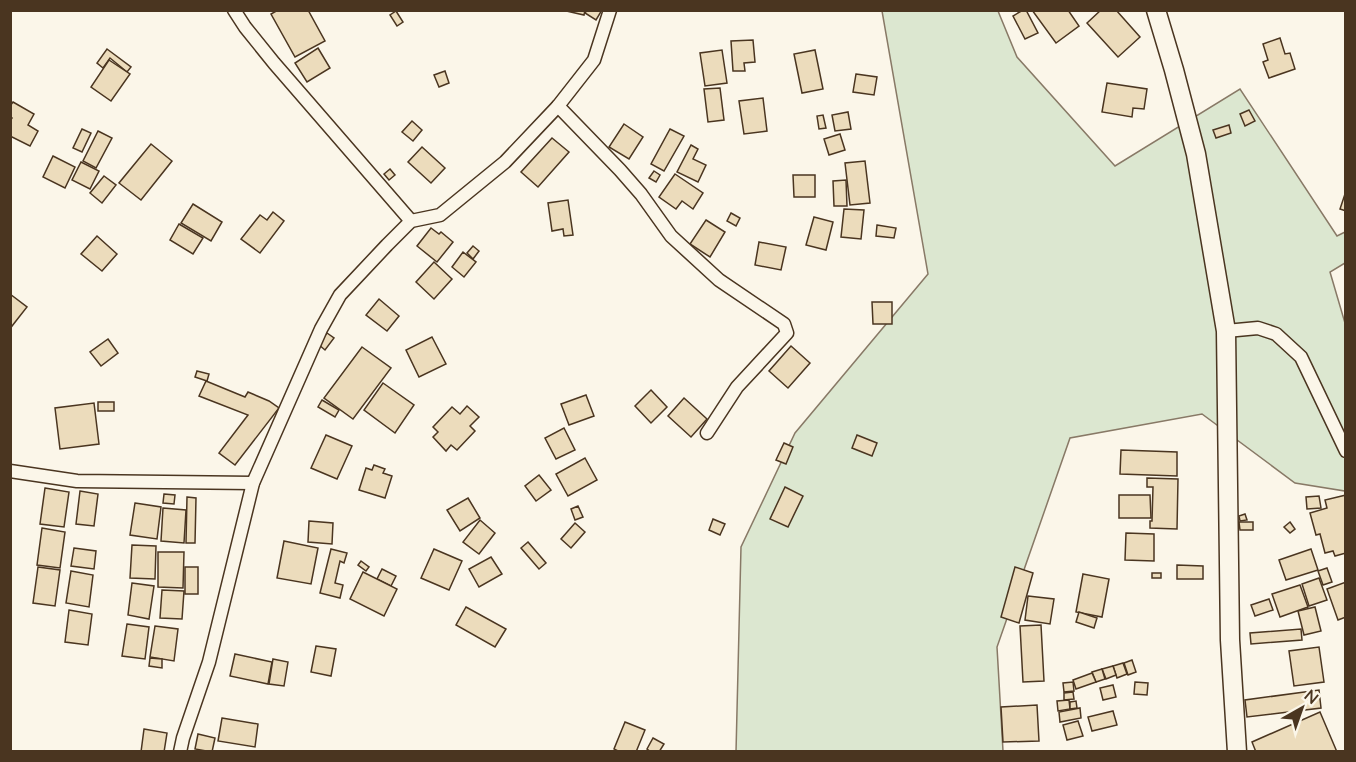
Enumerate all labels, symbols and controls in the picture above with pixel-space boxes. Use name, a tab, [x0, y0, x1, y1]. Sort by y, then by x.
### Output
north arrow	[1272, 678, 1332, 738]
text: N	[1301, 685, 1323, 707]

